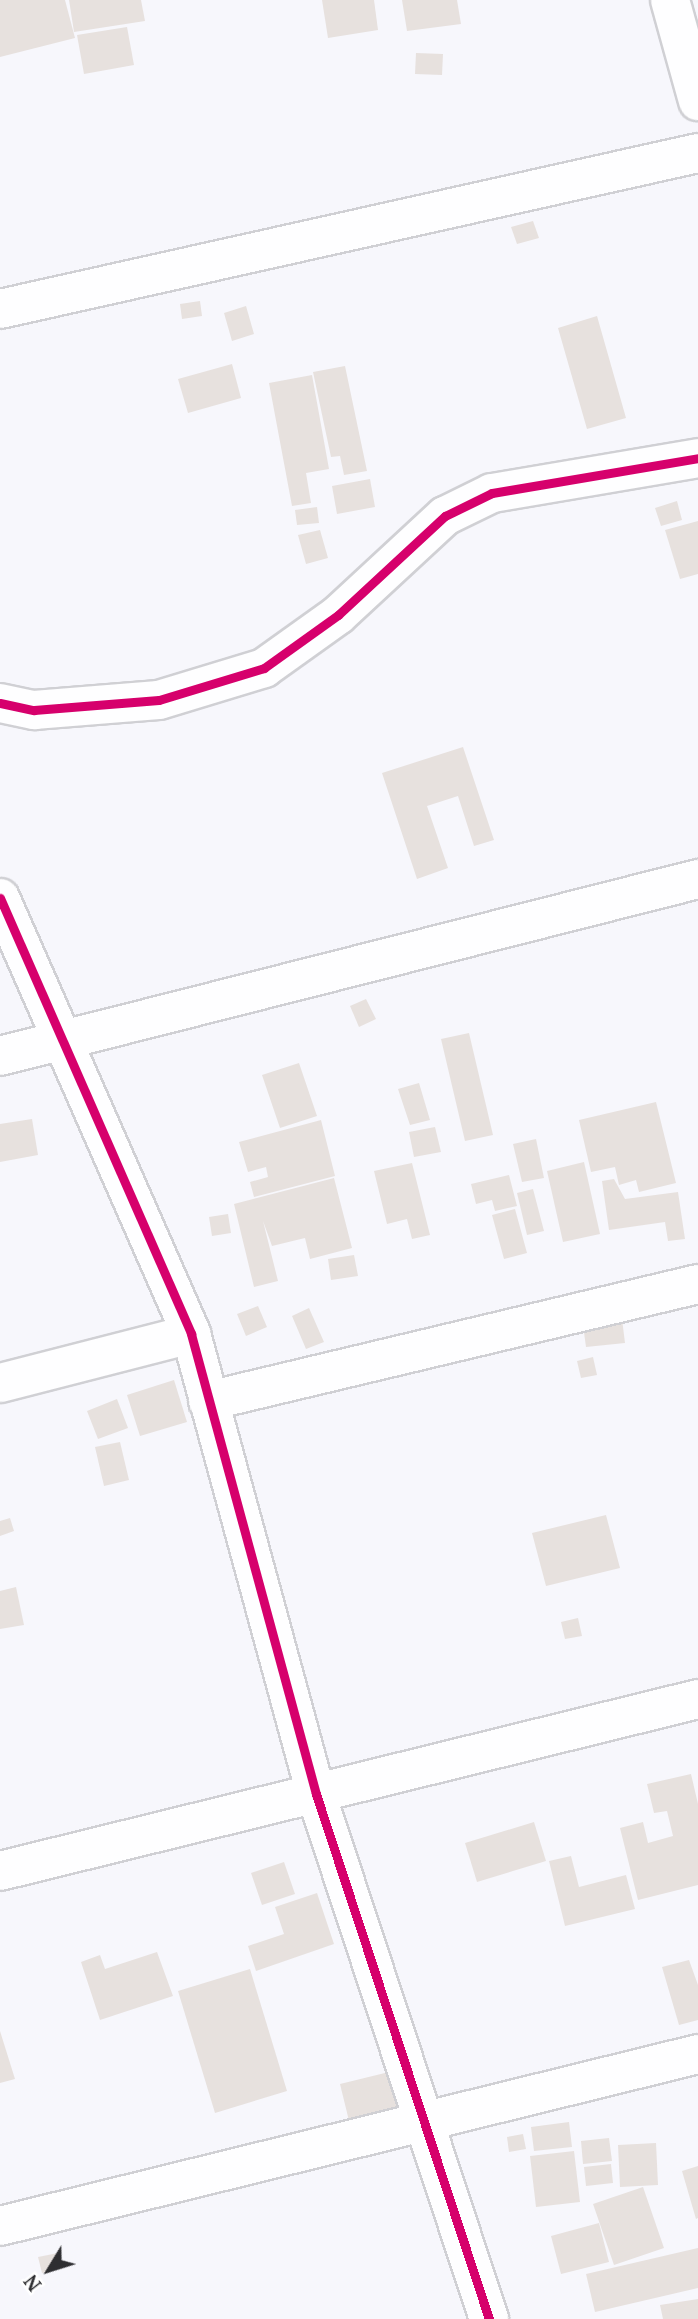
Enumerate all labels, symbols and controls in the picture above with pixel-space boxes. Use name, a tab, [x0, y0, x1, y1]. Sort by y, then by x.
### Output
north arrow	[14, 2235, 84, 2305]
text: N	[18, 2270, 46, 2297]

